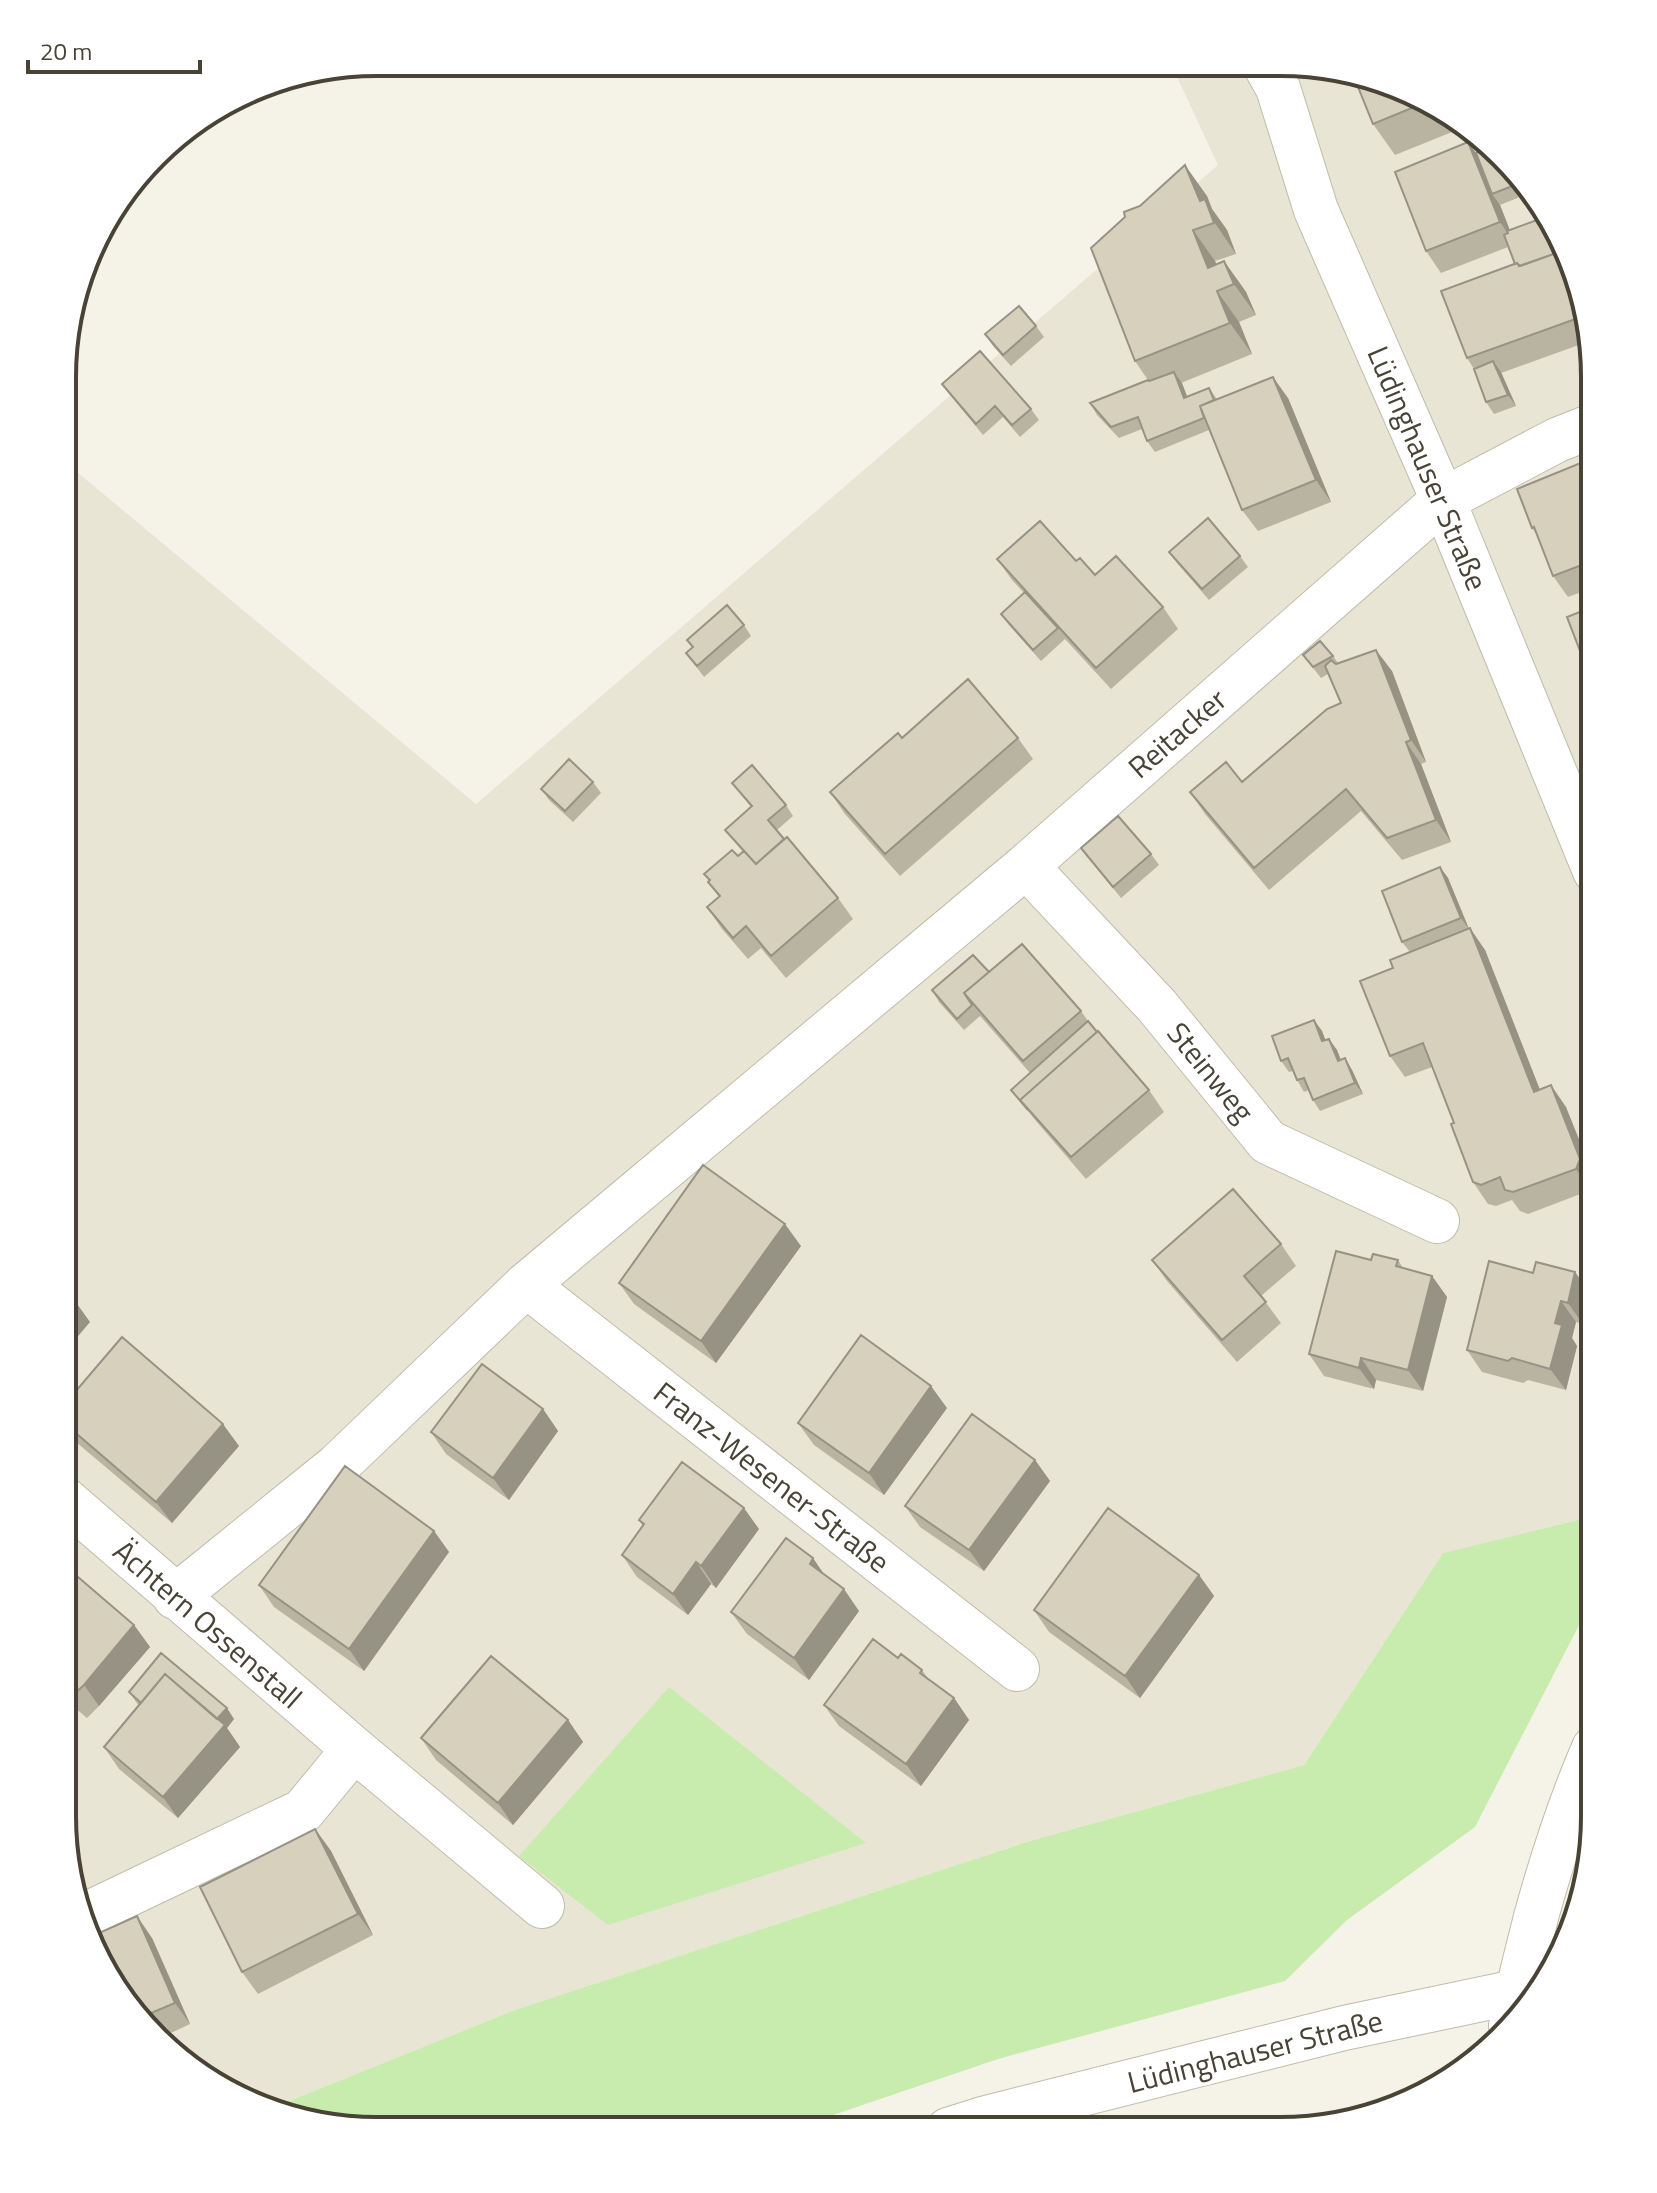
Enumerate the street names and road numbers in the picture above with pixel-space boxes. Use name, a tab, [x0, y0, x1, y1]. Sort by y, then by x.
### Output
street label: Lüdinghauser Straße	[1356, 339, 1500, 597]
street label: Reitacker	[1117, 677, 1237, 789]
street label: Steinweg	[1156, 1012, 1266, 1132]
street label: Franz-Wesener-Straße	[644, 1370, 900, 1584]
street label: Ächtern Ossenstall	[103, 1529, 313, 1719]
street label: Lüdinghauser Straße	[1123, 1997, 1387, 2105]

